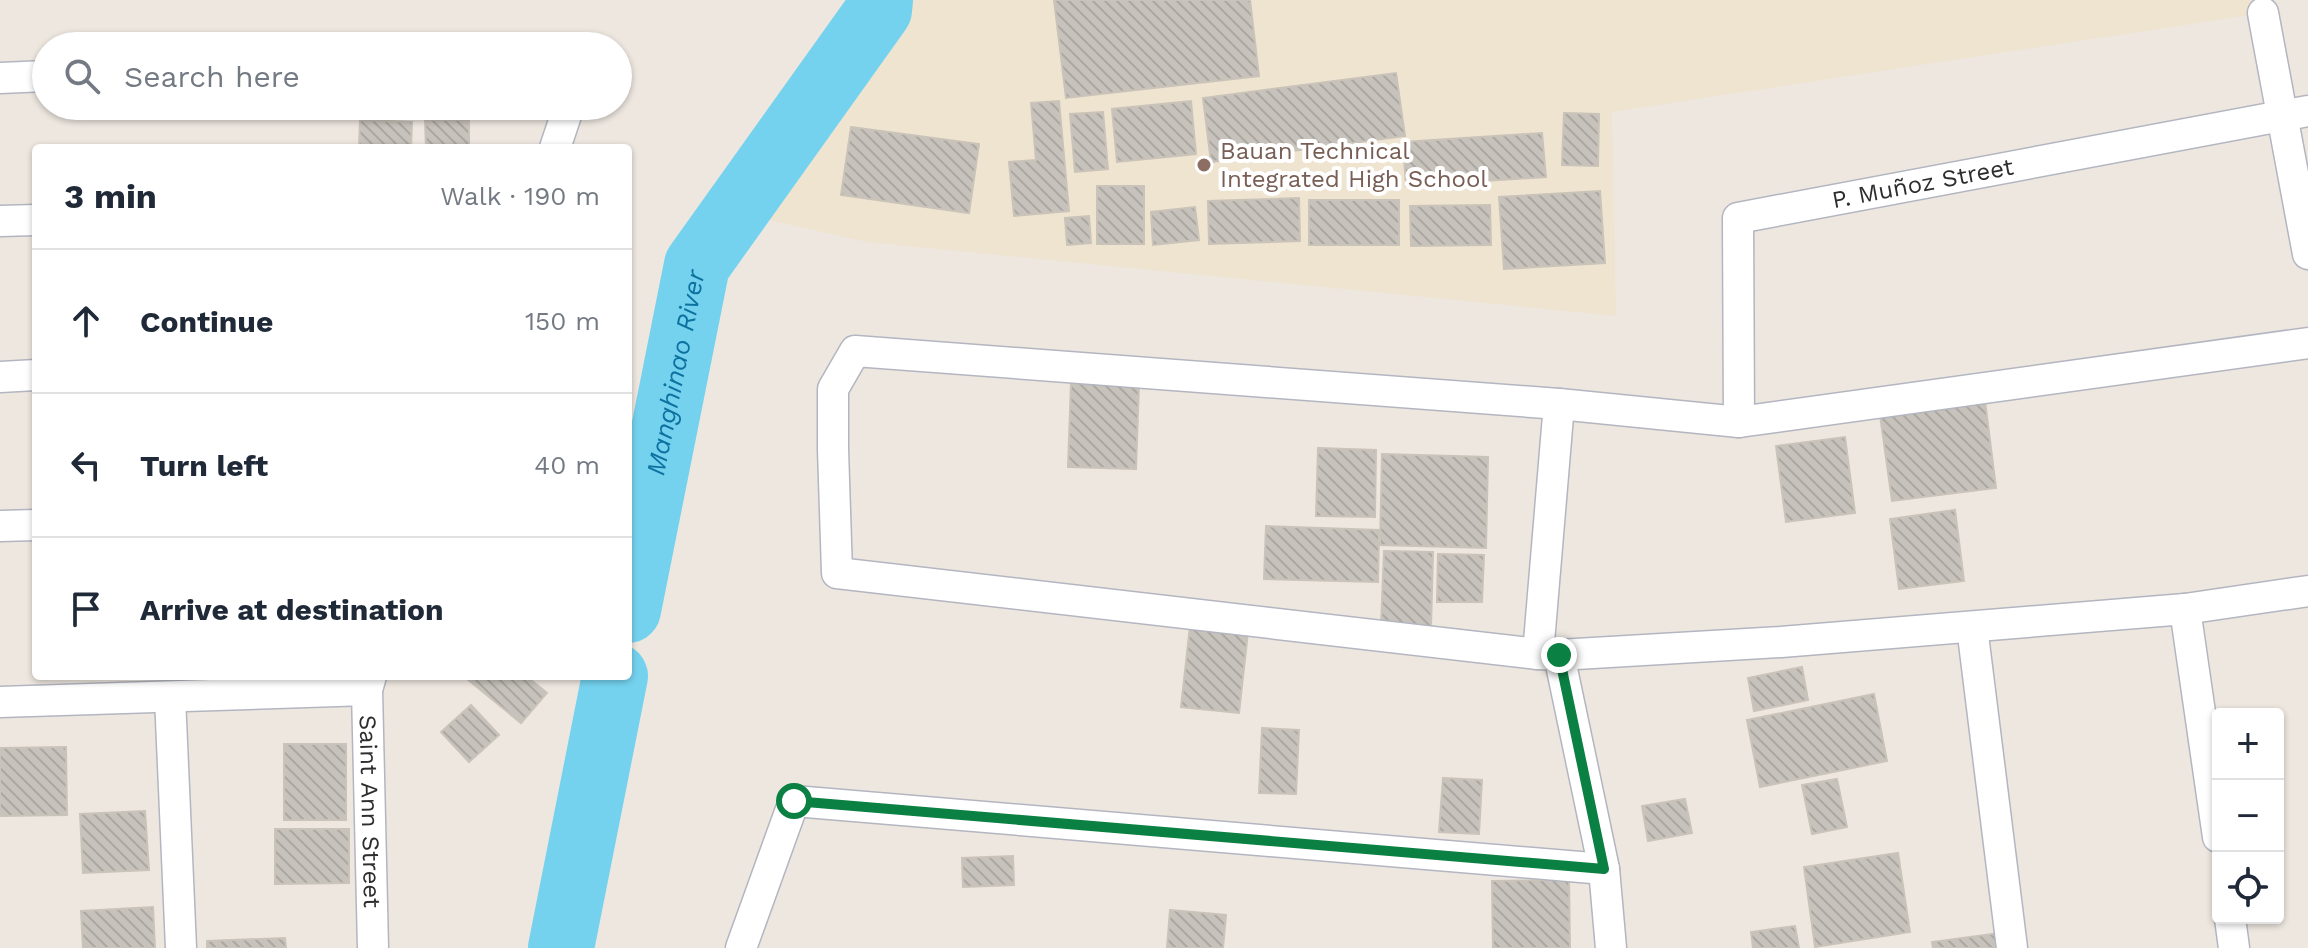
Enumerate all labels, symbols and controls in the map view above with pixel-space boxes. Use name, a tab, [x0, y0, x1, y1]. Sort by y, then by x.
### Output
search box	[32, 32, 632, 120]
icon: search	[60, 54, 104, 98]
text: Search here	[124, 59, 300, 94]
place label: Bauan Technical Integrated High School	[1220, 137, 1488, 193]
street label: P. Muñoz Street	[1830, 153, 2016, 214]
marker: Bauan Technical Integrated High School	[1195, 156, 1213, 174]
text: 3 min	[64, 176, 157, 216]
text: Walk · 190 m	[440, 181, 600, 211]
water label: Manghinao River	[640, 267, 711, 478]
icon: ahead	[64, 299, 108, 343]
text: Continue	[140, 304, 273, 339]
text: 150 m	[525, 306, 600, 336]
icon: left	[64, 443, 108, 487]
text: Turn left	[140, 448, 268, 483]
text: 40 m	[534, 450, 600, 480]
icon: arrive	[64, 587, 108, 631]
text: Arrive at destination	[140, 592, 444, 627]
route end	[1541, 637, 1577, 673]
map controls	[2212, 708, 2284, 924]
button: +	[2212, 708, 2284, 780]
street label: Saint Ann Street	[354, 715, 386, 908]
button: −	[2212, 780, 2284, 852]
route start	[776, 783, 812, 819]
button: locate	[2212, 852, 2284, 924]

